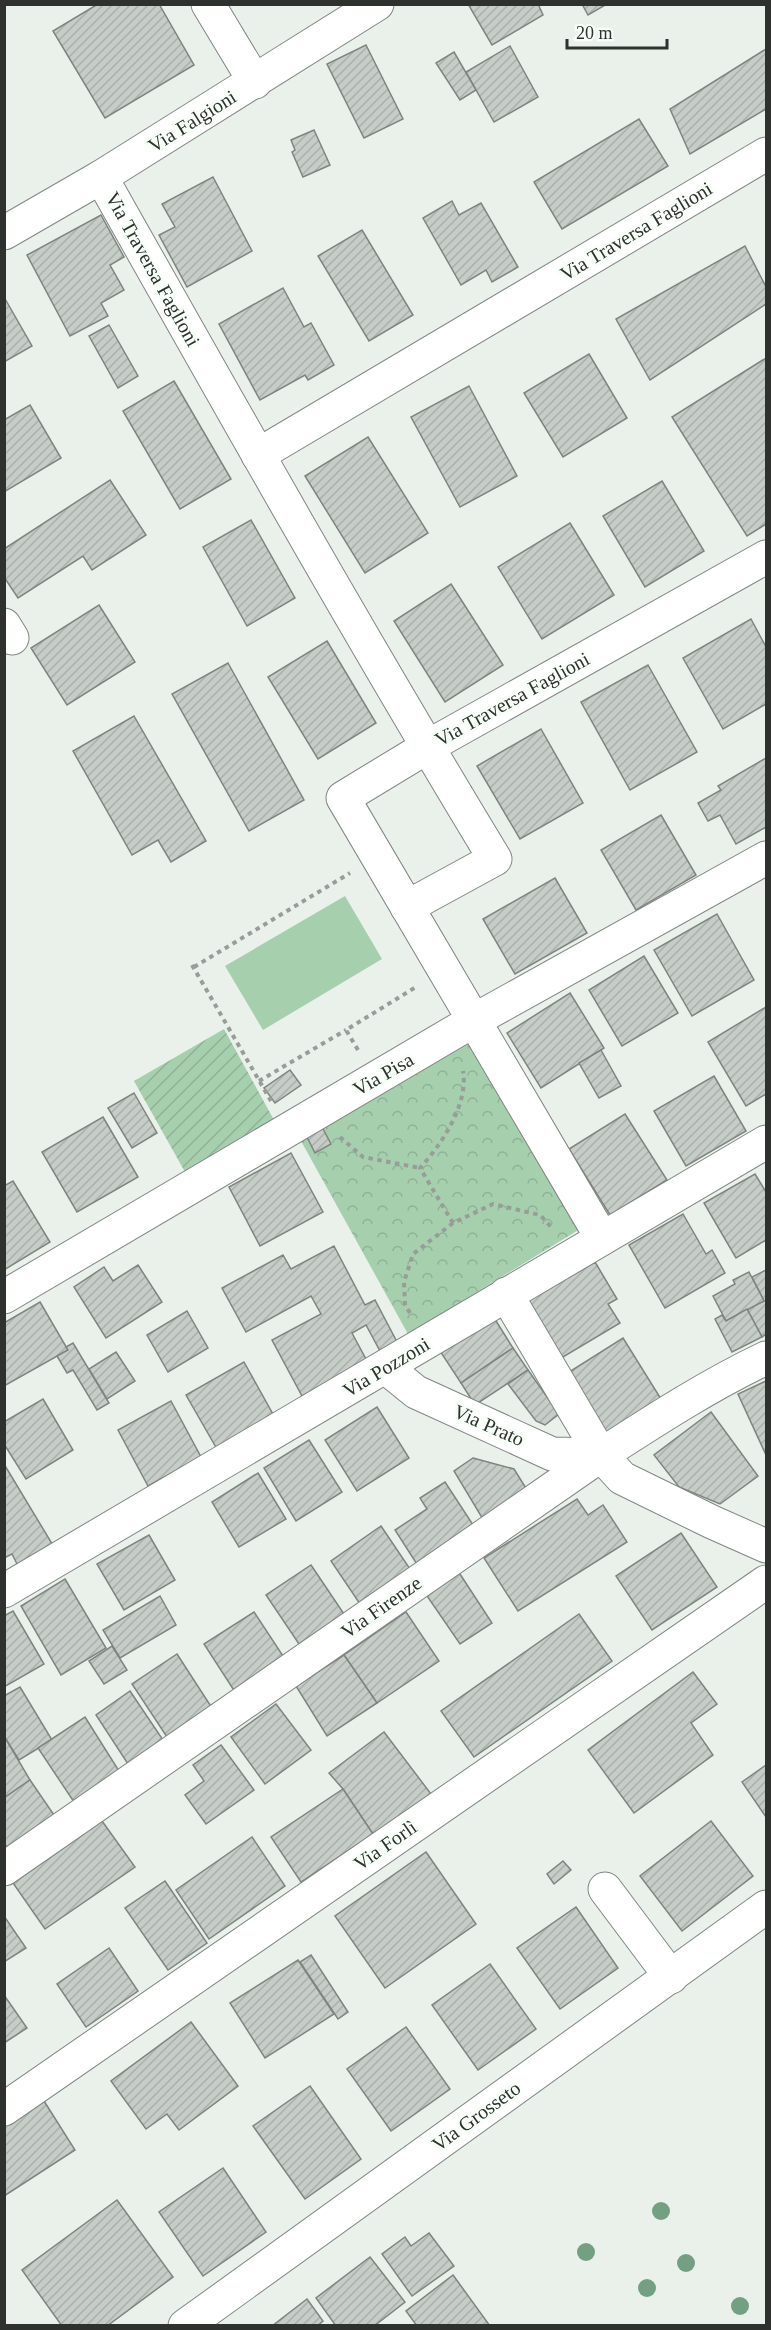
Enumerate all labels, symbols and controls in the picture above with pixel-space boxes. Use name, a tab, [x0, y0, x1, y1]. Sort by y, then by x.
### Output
scale bar	[567, 12, 668, 50]
text: 20 m	[576, 23, 613, 43]
street label: Via Falgioni	[144, 85, 241, 158]
street label: Via Traversa Faglioni	[556, 177, 717, 286]
street label: Via Traversa Faglioni	[101, 188, 205, 351]
street label: Via Traversa Faglioni	[431, 647, 594, 751]
street label: Via Pisa	[349, 1048, 417, 1100]
street label: Via Pozzoni	[339, 1332, 434, 1401]
street label: Via Prato	[450, 1400, 528, 1450]
street label: Via Firenze	[337, 1571, 425, 1643]
street label: Via Forlì	[349, 1815, 421, 1875]
street label: Via Grosseto	[428, 2077, 524, 2155]

